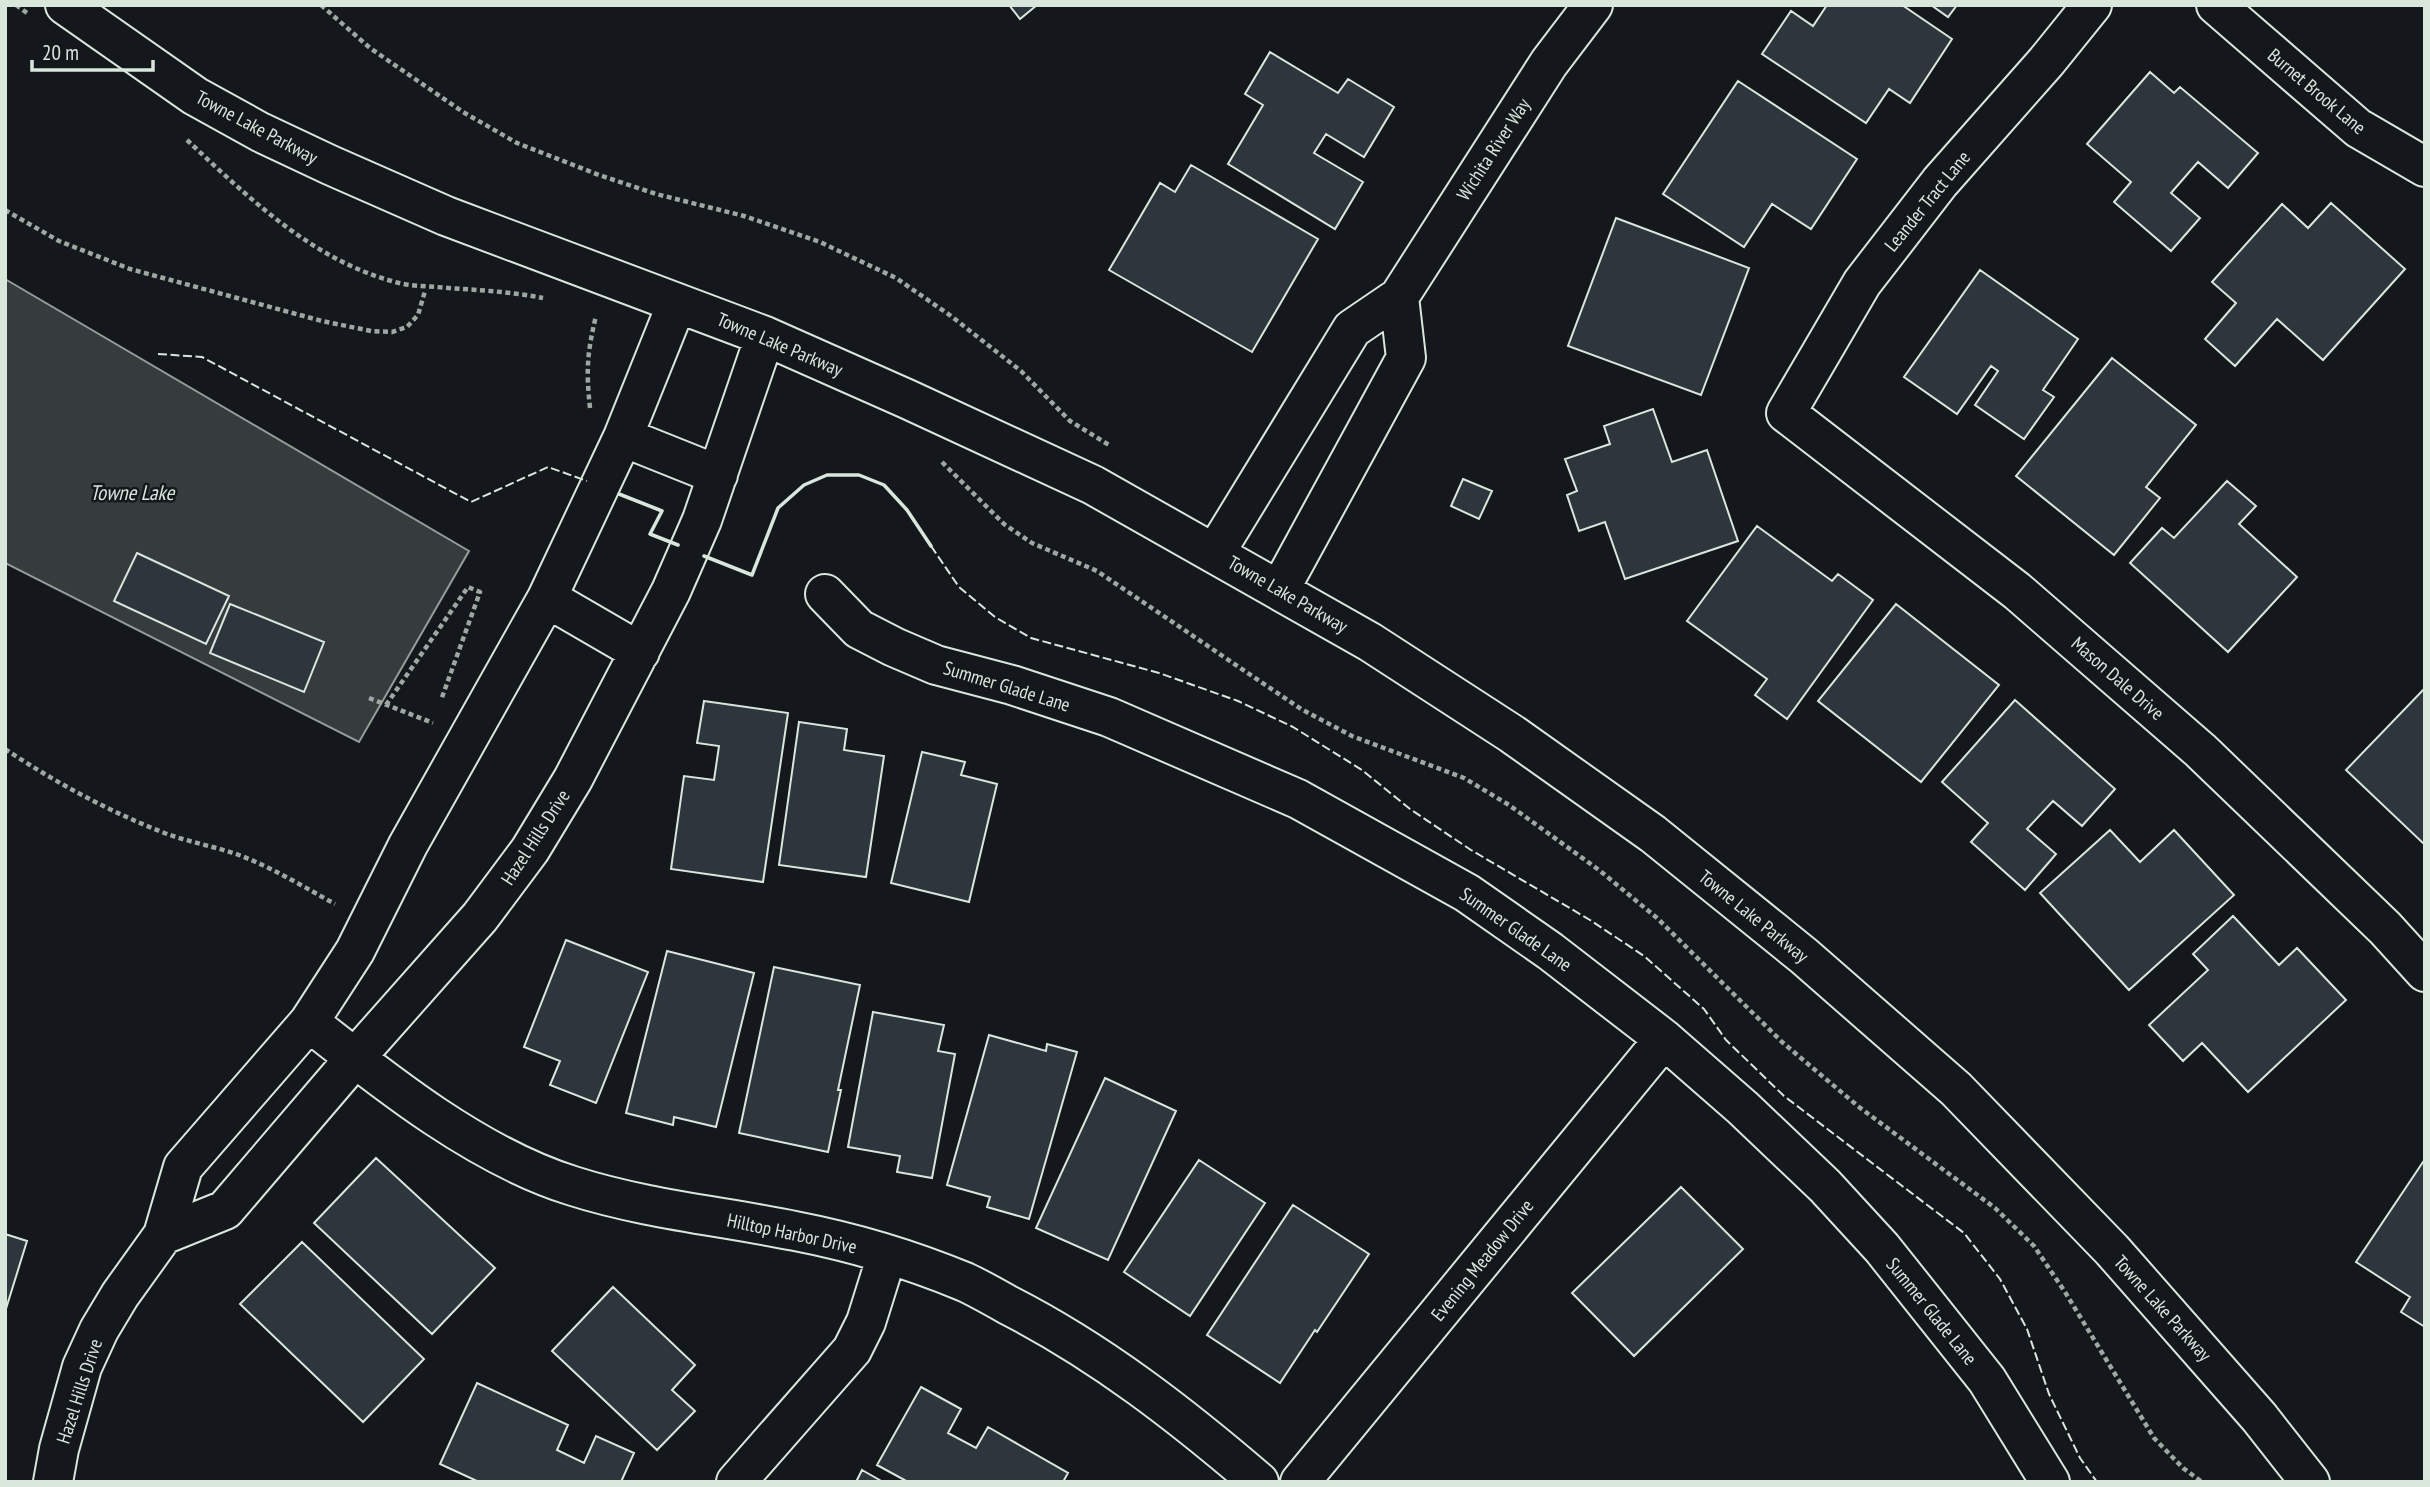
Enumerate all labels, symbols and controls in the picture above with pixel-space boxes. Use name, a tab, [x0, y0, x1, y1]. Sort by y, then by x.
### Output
scale bar	[32, 28, 152, 72]
text: 20 m	[42, 39, 79, 66]
street label: Burnet Brook Lane	[2263, 43, 2371, 139]
street label: Towne Lake Parkway	[192, 85, 323, 170]
street label: Wichita River Way	[1451, 93, 1535, 205]
street label: Leander Tract Lane	[1879, 146, 1975, 256]
street label: Towne Lake Parkway	[713, 307, 847, 382]
water label: Towne Lake	[90, 479, 175, 506]
street label: Towne Lake Parkway	[1224, 550, 1353, 638]
street label: Mason Dale Drive	[2067, 631, 2169, 725]
street label: Summer Glade Lane	[941, 655, 1073, 717]
street label: Hazel Hills Drive	[495, 785, 575, 889]
street label: Towne Lake Parkway	[1694, 864, 1814, 968]
street label: Summer Glade Lane	[1455, 882, 1577, 977]
street label: Evening Meadow Drive	[1426, 1194, 1538, 1326]
street label: Hilltop Harbor Drive	[725, 1208, 859, 1258]
street label: Towne Lake Parkway	[2109, 1250, 2217, 1367]
street label: Summer Glade Lane	[1881, 1253, 1983, 1370]
street label: Hazel Hills Drive	[51, 1335, 107, 1446]

